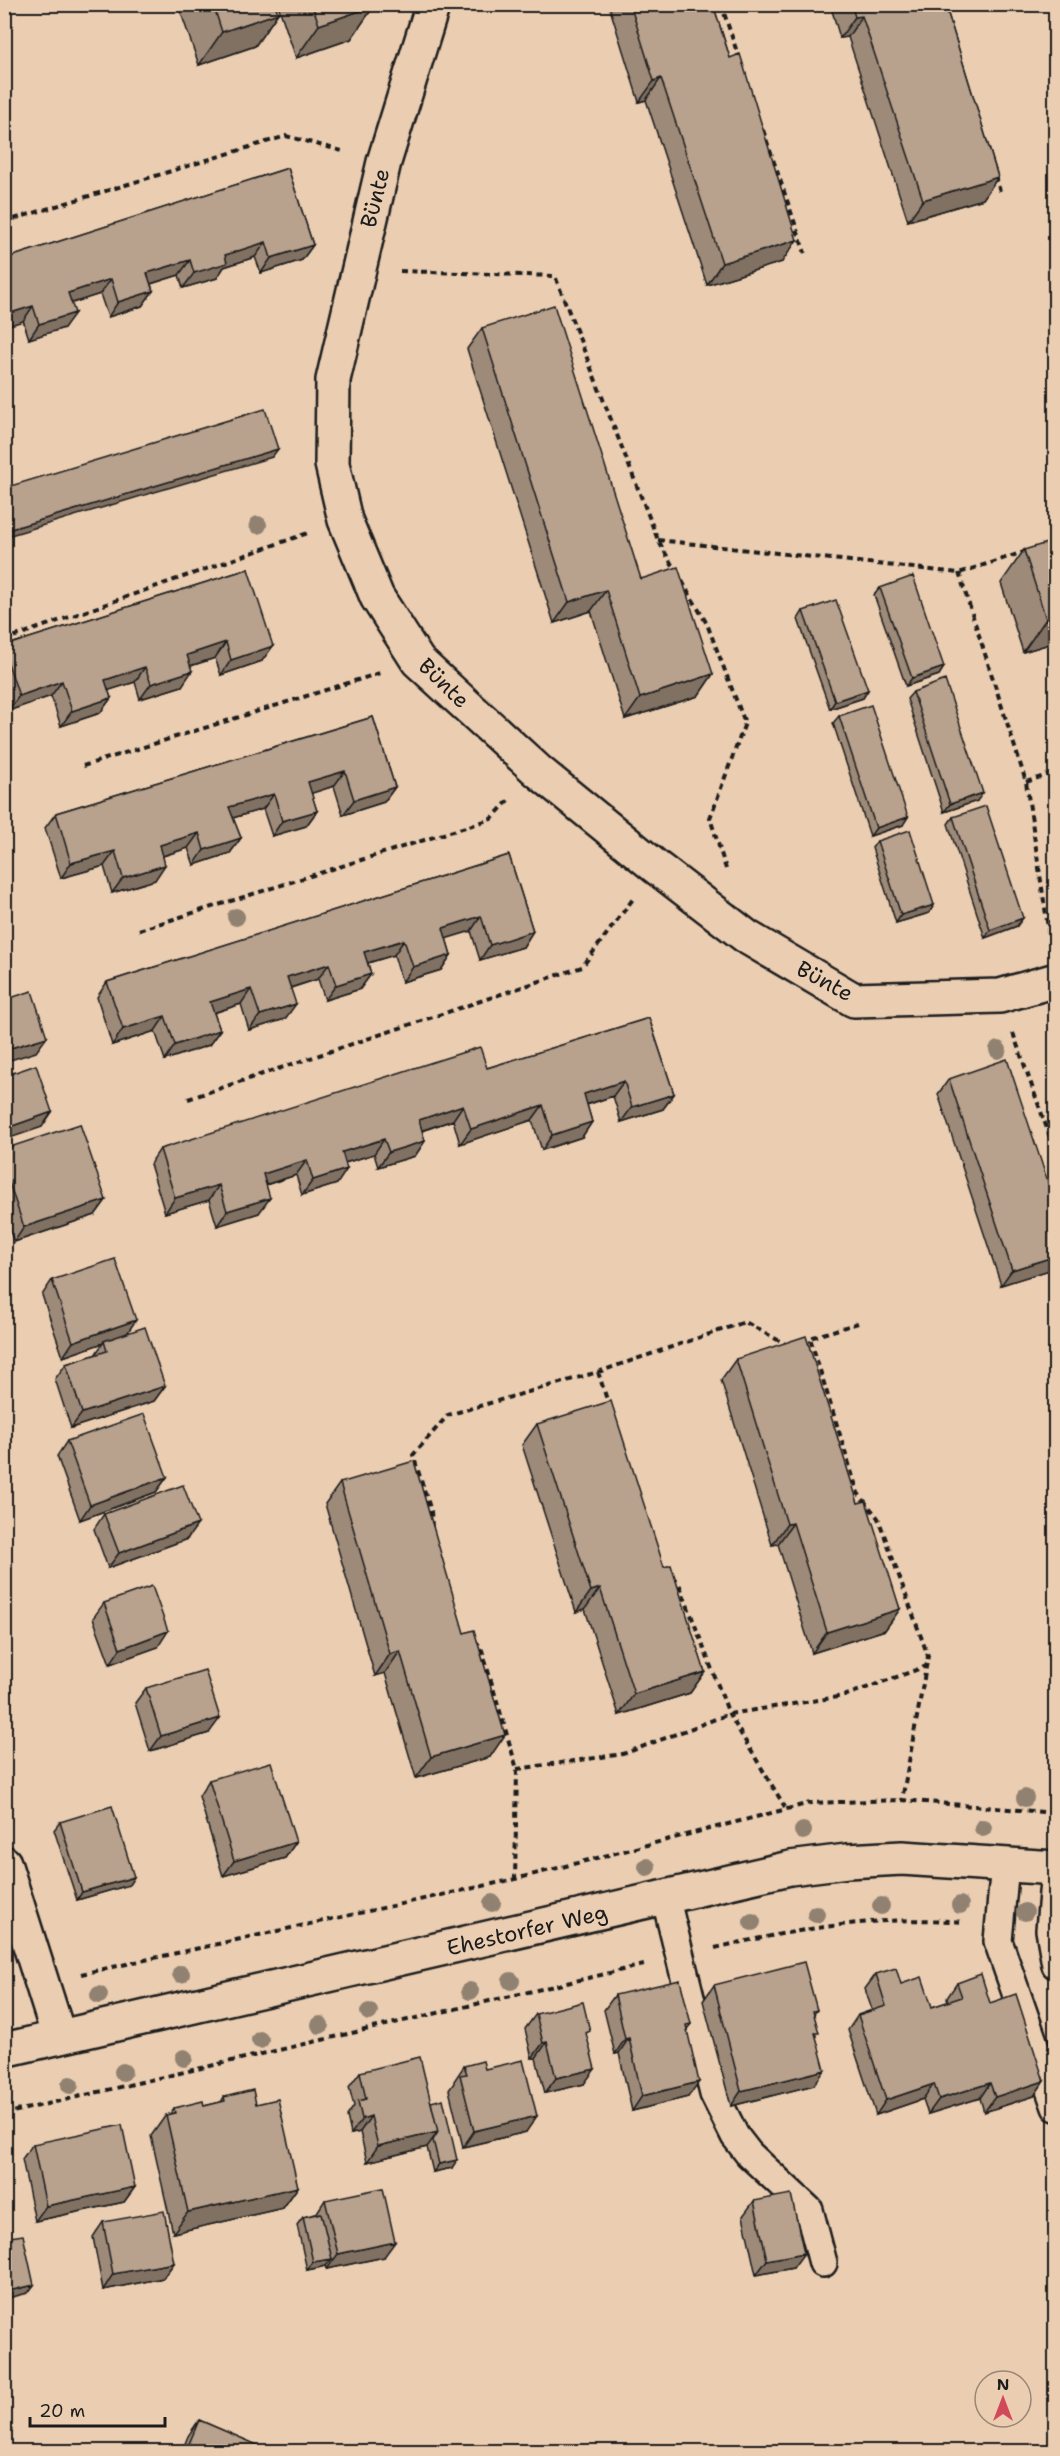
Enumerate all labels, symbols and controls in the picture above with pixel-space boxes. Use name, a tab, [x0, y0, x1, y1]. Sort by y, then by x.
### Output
street label: Bünte	[354, 165, 396, 231]
street label: Bünte	[412, 652, 476, 714]
street label: Bünte	[792, 954, 858, 1008]
street label: Ehestorfer Weg	[444, 1897, 610, 1963]
north arrow	[973, 2369, 1033, 2429]
text: N	[997, 2374, 1009, 2395]
scale bar	[30, 2390, 165, 2428]
text: 20 m	[39, 2399, 85, 2423]

